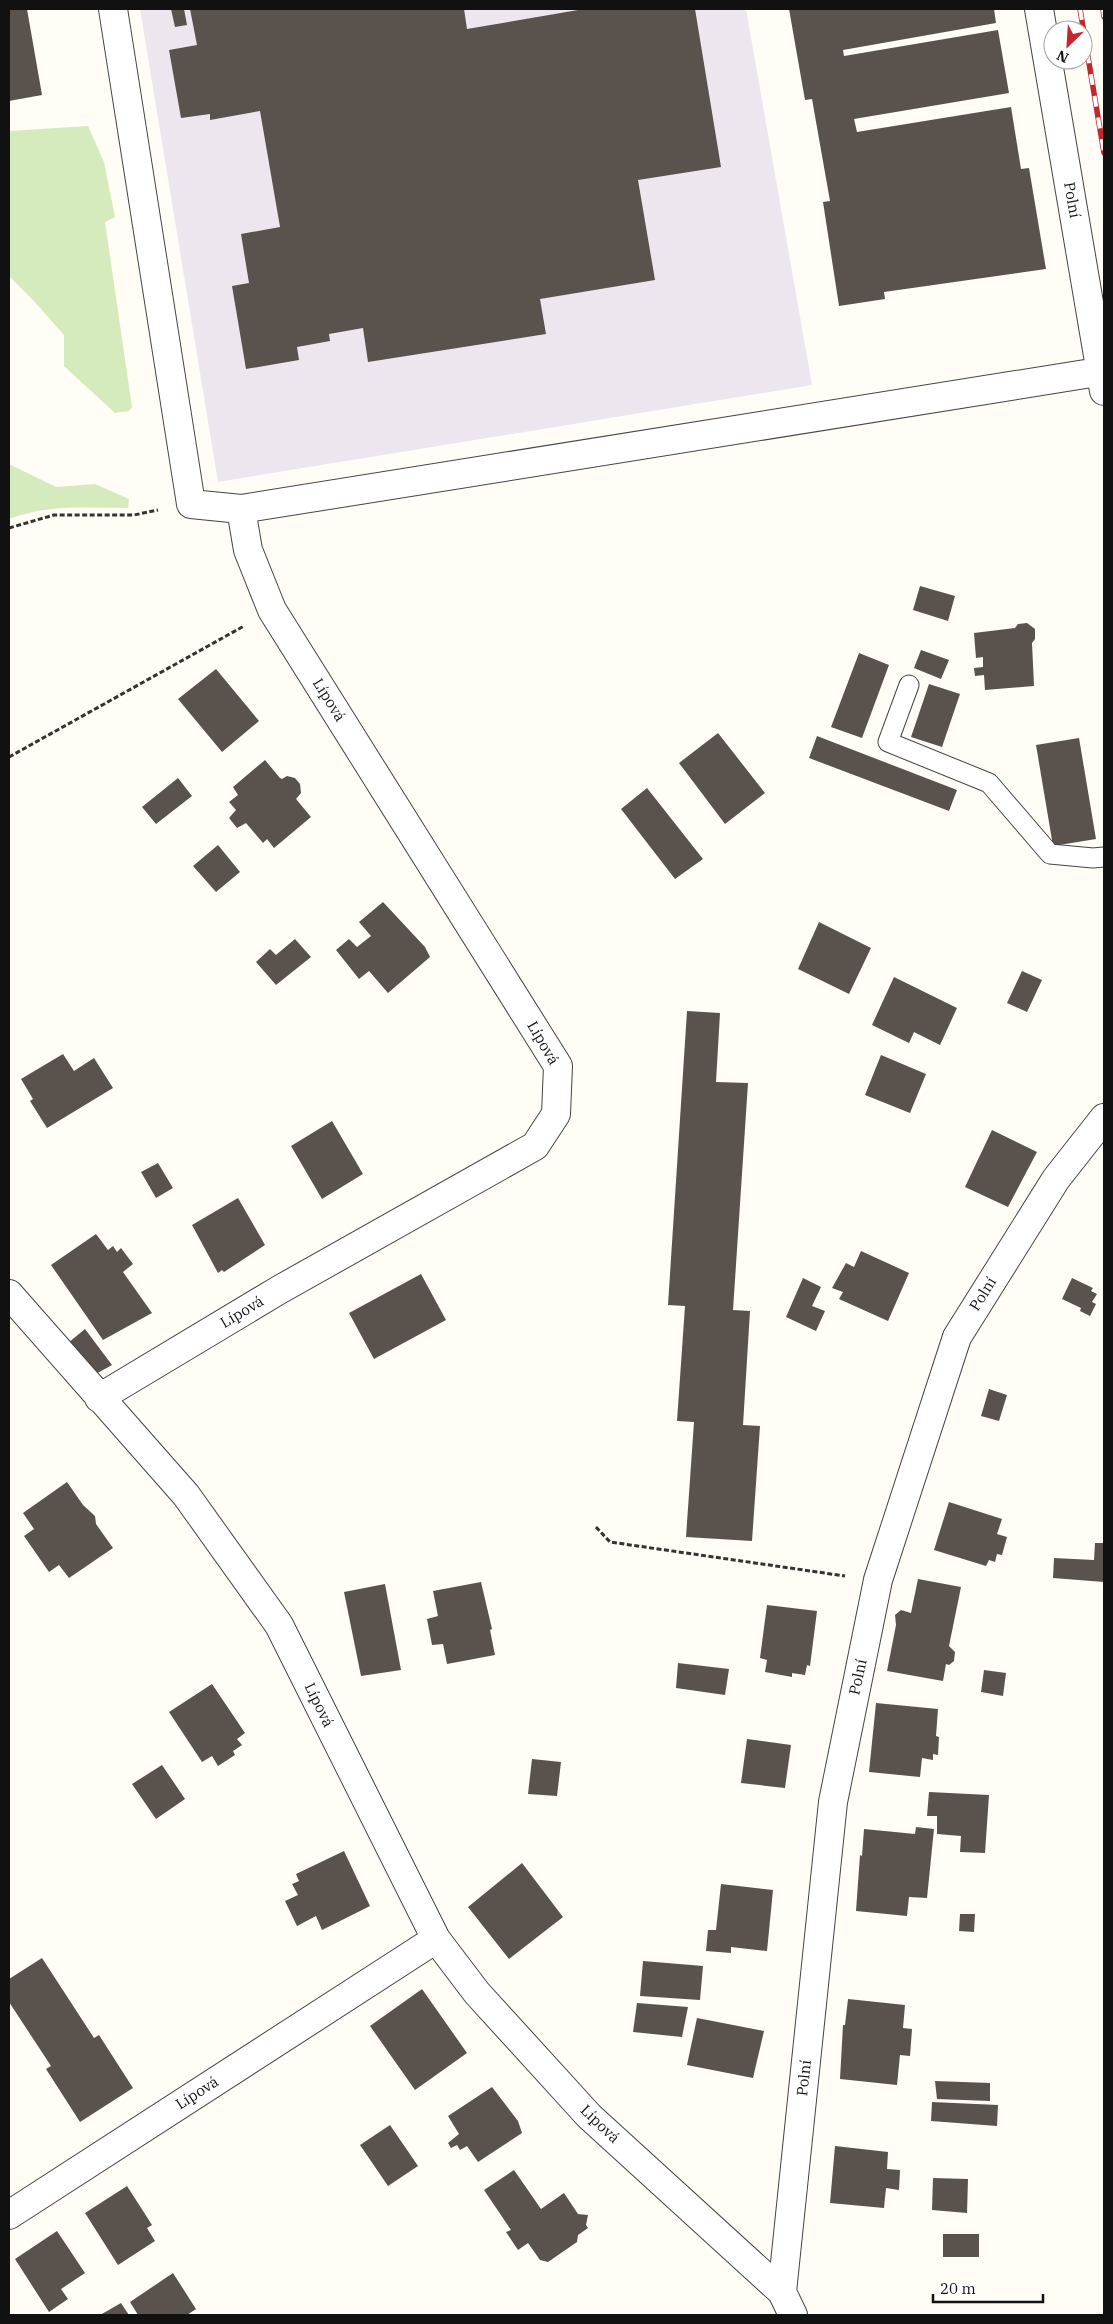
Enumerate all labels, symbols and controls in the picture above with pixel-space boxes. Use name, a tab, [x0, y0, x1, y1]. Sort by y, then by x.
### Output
north arrow	[1043, 20, 1093, 70]
text: N	[1054, 46, 1071, 67]
street label: Polní	[1060, 180, 1085, 220]
street label: Lípová	[309, 675, 350, 725]
street label: Lípová	[523, 1018, 563, 1068]
street label: Polní	[965, 1273, 1000, 1314]
street label: Lípová	[217, 1291, 267, 1332]
street label: Polní	[844, 1657, 871, 1697]
street label: Lípová	[301, 1679, 338, 1730]
street label: Polní	[792, 2059, 815, 2097]
street label: Lípová	[172, 2072, 222, 2113]
street label: Lípová	[577, 2100, 624, 2147]
scale bar	[933, 2272, 1043, 2304]
text: 20 m	[940, 2279, 976, 2298]

